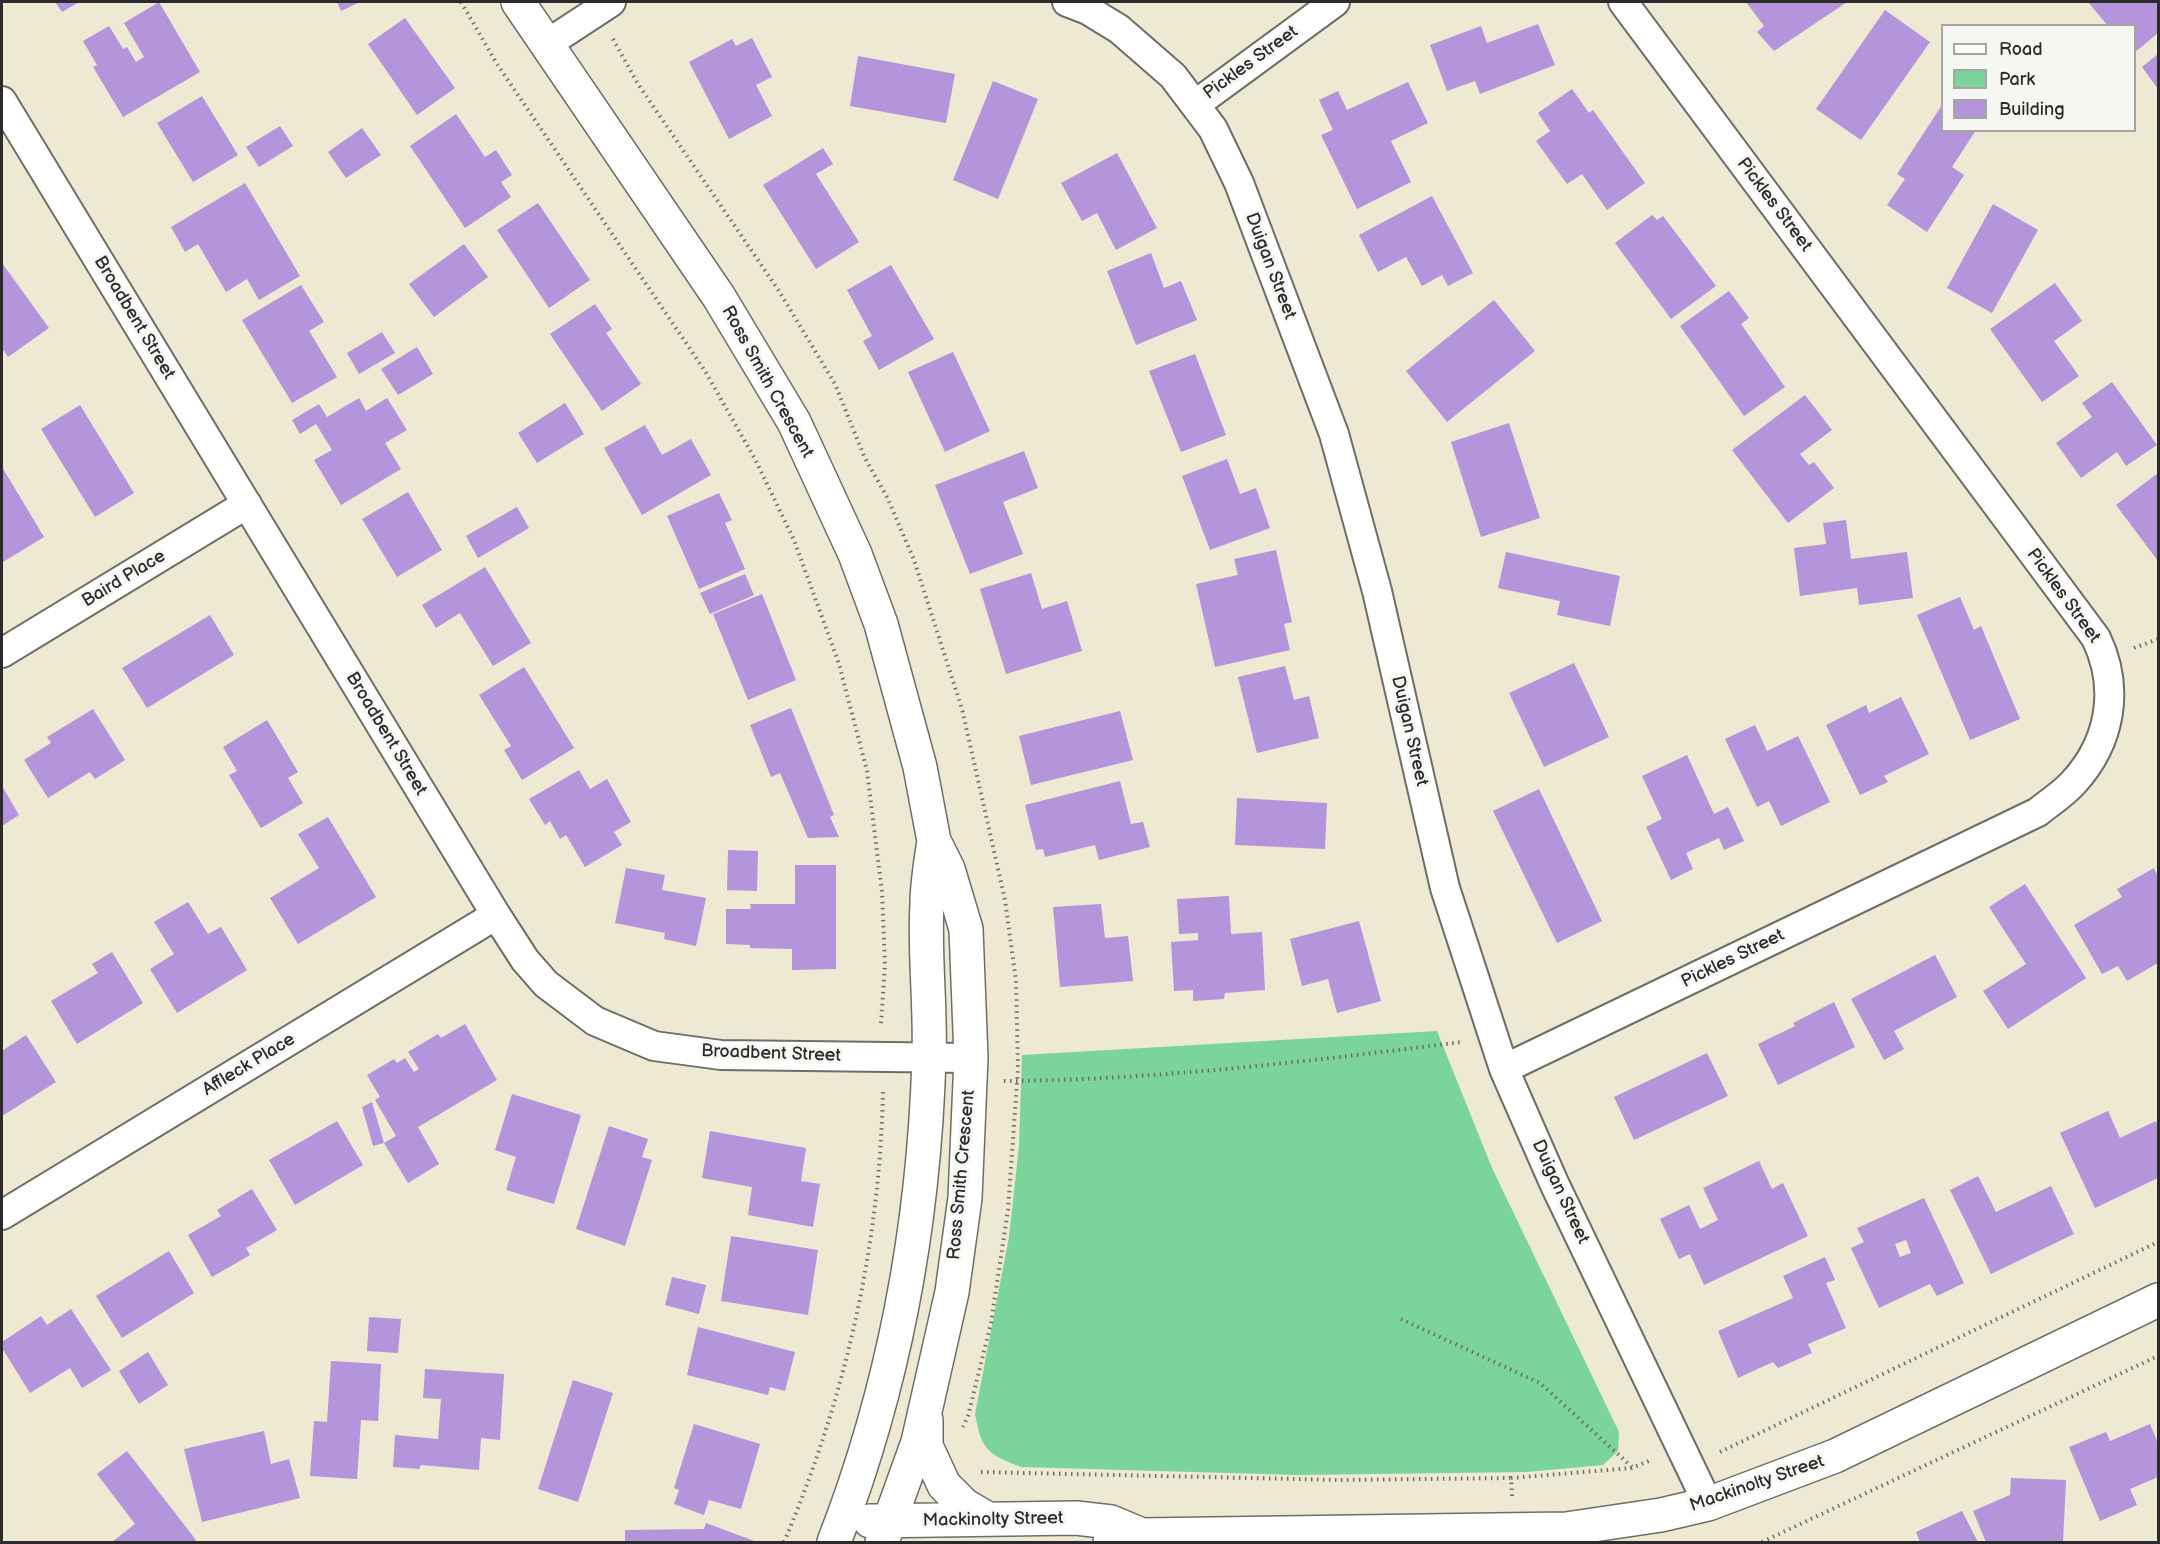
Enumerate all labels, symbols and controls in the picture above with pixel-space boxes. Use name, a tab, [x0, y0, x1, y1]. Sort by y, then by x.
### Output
street label: Pickles Street	[1199, 21, 1303, 105]
legend	[1941, 24, 2136, 132]
text: Road	[1999, 39, 2043, 60]
text: Park	[1999, 69, 2035, 90]
text: Building	[1999, 99, 2065, 120]
street label: Pickles Street	[1732, 154, 1816, 256]
street label: Duigan Street	[1240, 210, 1300, 322]
street label: Broadbent Street	[89, 252, 179, 384]
street label: Ross Smith Crescent	[716, 302, 818, 462]
street label: Pickles Street	[2021, 544, 2105, 648]
street label: Baird Place	[78, 546, 170, 612]
street label: Broadbent Street	[341, 668, 431, 800]
street label: Duigan Street	[1386, 674, 1432, 788]
street label: Pickles Street	[1678, 925, 1788, 993]
street label: Affleck Place	[199, 1029, 299, 1101]
street label: Broadbent Street	[701, 1041, 841, 1067]
street label: Ross Smith Crescent	[944, 1089, 980, 1261]
street label: Duigan Street	[1526, 1136, 1594, 1248]
street label: Mackinolty Street	[1687, 1451, 1827, 1517]
street label: Mackinolty Street	[922, 1508, 1064, 1532]

